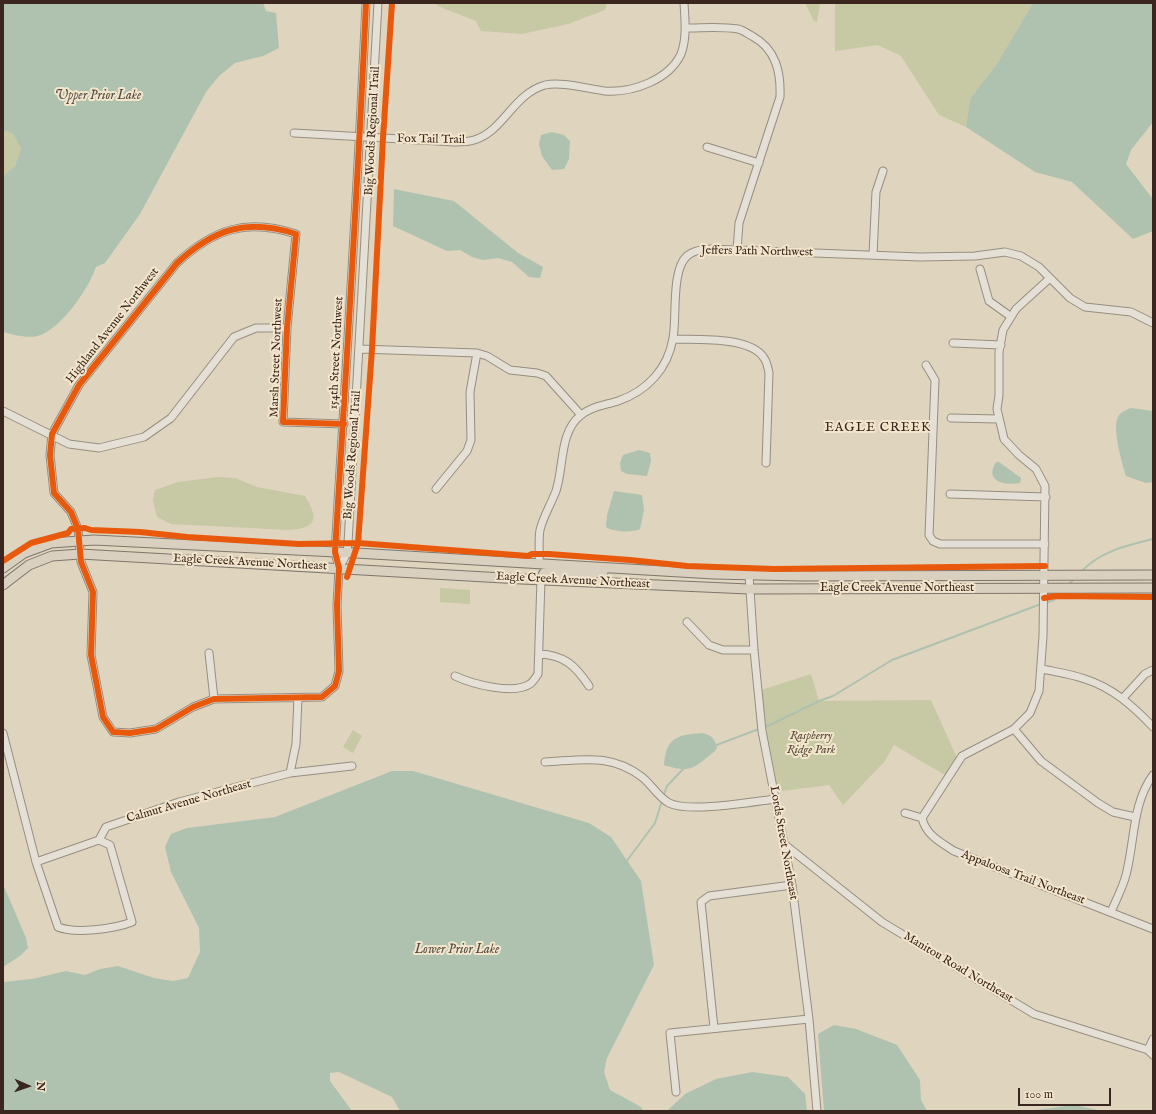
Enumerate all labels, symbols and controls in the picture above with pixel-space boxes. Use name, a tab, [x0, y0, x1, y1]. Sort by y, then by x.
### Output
street label: Big Woods Regional Trail	[362, 66, 384, 196]
water label: Upper Prior Lake	[55, 88, 141, 104]
street label: Fox Tail Trail	[397, 132, 465, 148]
street label: Jeffers Path Northwest	[701, 244, 813, 260]
street label: Highland Avenue Northwest	[63, 265, 163, 387]
street label: 154th Street Northwest	[327, 296, 347, 410]
street label: Marsh Street Northwest	[268, 298, 286, 418]
street label: Big Woods Regional Trail	[341, 390, 365, 520]
district label: EAGLE CREEK	[825, 420, 931, 436]
street label: Eagle Creek Avenue Northeast	[173, 552, 327, 574]
street label: Eagle Creek Avenue Northeast	[496, 570, 650, 592]
street label: Eagle Creek Avenue Northeast	[820, 582, 974, 596]
park label: Raspberry Ridge Park	[787, 730, 835, 758]
street label: Calmut Avenue Northeast	[125, 777, 253, 827]
street label: Lords Street Northeast	[766, 785, 800, 901]
street label: Appaloosa Trail Northeast	[959, 848, 1087, 908]
street label: Manitou Road Northeast	[900, 930, 1016, 1006]
water label: Lower Prior Lake	[415, 942, 499, 958]
north arrow	[8, 1066, 48, 1106]
scale bar	[1020, 1080, 1113, 1106]
text: N	[33, 1081, 47, 1091]
text: 100 m	[1025, 1087, 1053, 1102]

